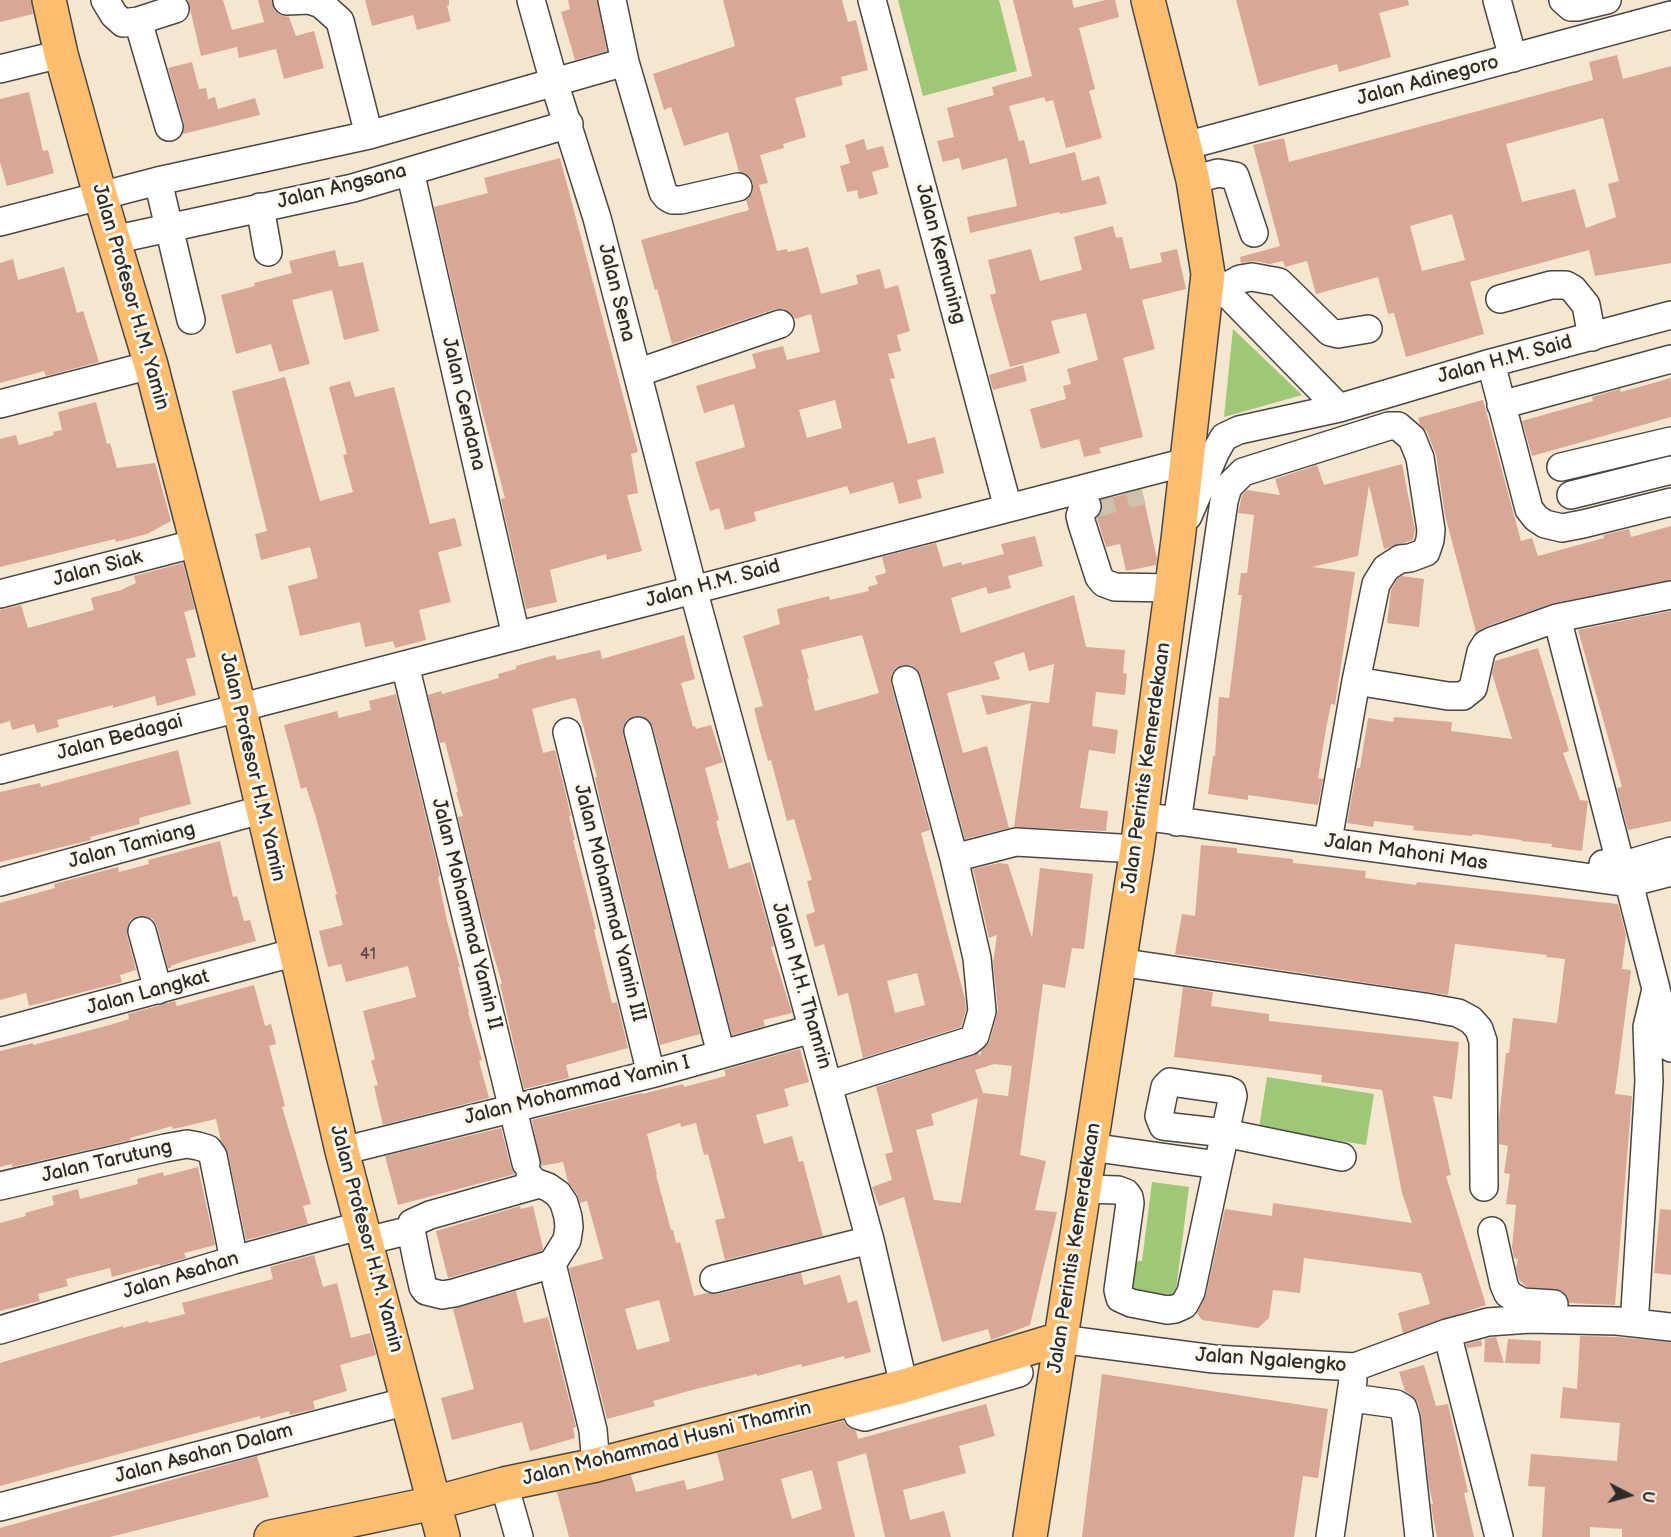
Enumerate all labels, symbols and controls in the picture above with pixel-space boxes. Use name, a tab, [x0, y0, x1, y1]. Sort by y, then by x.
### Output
street label: Jalan Adinegoro	[1354, 51, 1502, 111]
street label: Jalan Angsana	[275, 159, 409, 215]
street label: Jalan Profesor H.M. Yamin	[86, 181, 174, 413]
street label: Jalan Kemuning	[910, 181, 970, 327]
street label: Jalan Sena	[592, 241, 640, 345]
street label: Jalan H.M. Said	[1435, 331, 1575, 389]
street label: Jalan Cendana	[436, 335, 490, 473]
street label: Jalan Siak	[51, 546, 145, 592]
street label: Jalan H.M. Said	[643, 555, 783, 613]
street label: Jalan Perintis Kemerdekaan	[1118, 641, 1176, 895]
street label: Jalan Profesor H.M. Yamin	[214, 650, 290, 884]
street label: Jalan Bedagai	[54, 710, 186, 766]
street label: Jalan Mohammad Yamin III	[568, 782, 650, 1024]
street label: Jalan Mohammad Yamin II	[426, 796, 506, 1032]
street label: Jalan Tamiang	[66, 818, 198, 874]
street label: Jalan Mahoni Mas	[1323, 830, 1489, 876]
street label: Jalan M.H. Thamrin	[766, 900, 836, 1072]
house number: 41	[360, 945, 376, 965]
street label: Jalan Langkat	[84, 965, 212, 1021]
street label: Jalan Mohammad Yamin I	[462, 1051, 692, 1131]
street label: Jalan Perintis Kemerdekaan	[1043, 1121, 1107, 1375]
street label: Jalan Profesor H.M. Yamin	[324, 1123, 408, 1355]
street label: Jalan Tarutung	[39, 1135, 175, 1189]
street label: Jalan Asahan	[120, 1247, 242, 1305]
street label: Jalan Ngalengko	[1195, 1344, 1347, 1378]
street label: Jalan Mohammad Husni Thamrin	[520, 1396, 814, 1492]
street label: Jalan Asahan Dalam	[112, 1419, 296, 1489]
north arrow	[1599, 1465, 1659, 1525]
text: U	[1637, 1490, 1657, 1504]

